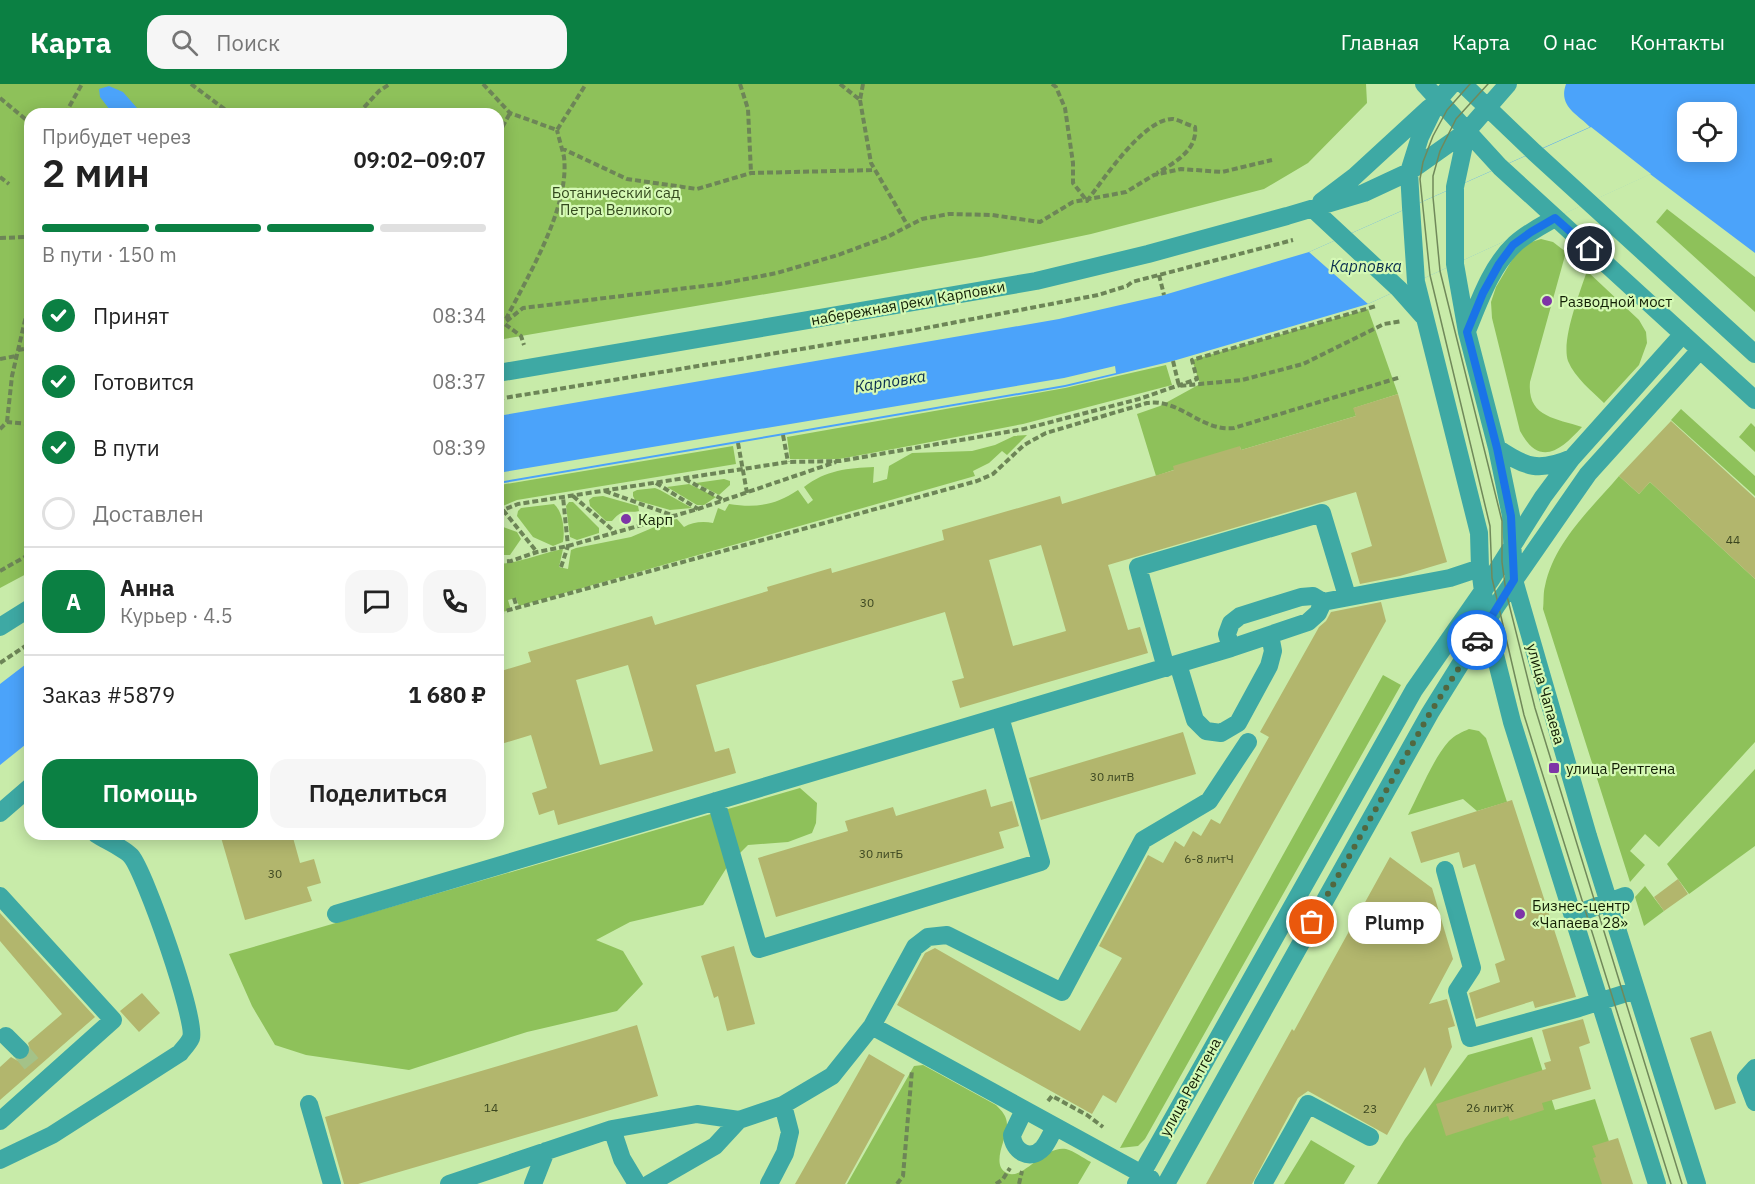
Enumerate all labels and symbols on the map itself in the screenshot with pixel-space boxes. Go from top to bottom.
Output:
park label: Ботанический сад Петра Великого [552,183,680,219]
pin [1564,223,1615,274]
water label: Карповка [1330,256,1402,276]
street label: набережная реки Карповки [809,277,1007,329]
place label: Разводной мост [1559,292,1672,311]
marker: Разводной мост [1540,294,1554,308]
water label: Карповка [853,365,927,397]
place label: Карп [638,510,673,529]
marker: Карп [619,512,633,526]
house number: 44 [1726,532,1740,547]
house number: 30 [860,595,874,610]
courier [1447,610,1507,670]
street label: улица Чапаева [1523,641,1569,747]
place label: улица Рентгена [1566,759,1675,778]
marker: улица Рентгена [1547,761,1561,775]
house number: 30 литВ [1090,769,1134,784]
house number: 30 литБ [859,846,903,861]
house number: 6-8 литЧ [1184,851,1234,866]
house number: 30 [268,866,282,881]
pin [1286,896,1337,947]
place label: Бизнес-центр «Чапаева 28» [1532,896,1630,932]
callout: Plump [1348,901,1441,943]
marker: Бизнес-центр «Чапаева 28» [1513,907,1527,921]
street label: улица Рентгена [1155,1035,1225,1139]
house number: 14 [484,1100,498,1115]
house number: 26 литЖ [1466,1100,1514,1115]
house number: 23 [1363,1101,1377,1116]

